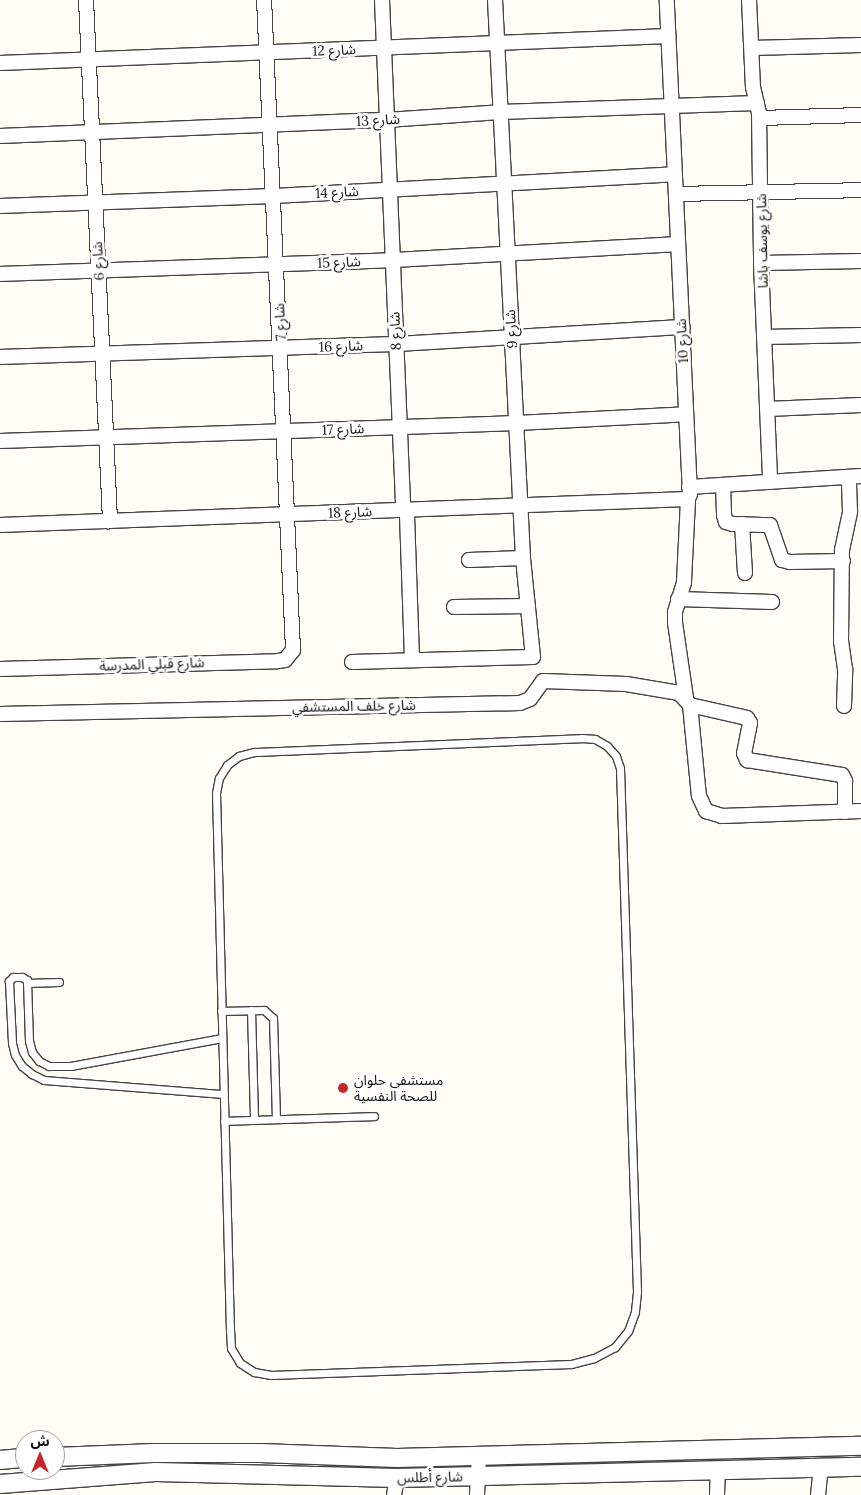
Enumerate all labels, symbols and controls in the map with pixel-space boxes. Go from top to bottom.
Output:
street label: شارع 12 [312,41,356,59]
street label: شارع 13 [356,110,400,130]
street label: شارع 14 [315,182,359,202]
street label: شارع يوسف باشا [753,194,771,288]
street label: شارع 6 [89,241,107,281]
street label: شارع 15 [317,253,361,271]
street label: شارع 7 [271,303,289,341]
street label: شارع 9 [502,309,520,349]
street label: شارع 8 [386,311,404,351]
street label: شارع 10 [672,318,692,364]
street label: شارع 16 [319,337,363,355]
street label: شارع 17 [321,420,365,438]
street label: شارع 18 [328,503,372,521]
street label: شارع قبلي المدرسة [99,654,205,674]
street label: شارع خلف المستشفي [292,697,416,715]
place label: مستشفي حلوان للصحة النفسية [354,1072,443,1104]
marker: مستشفي حلوان للصحة النفسية [336,1081,350,1095]
north arrow [15,1430,65,1480]
text: ش [30,1432,50,1450]
street label: شارع أطلس [397,1468,463,1486]

